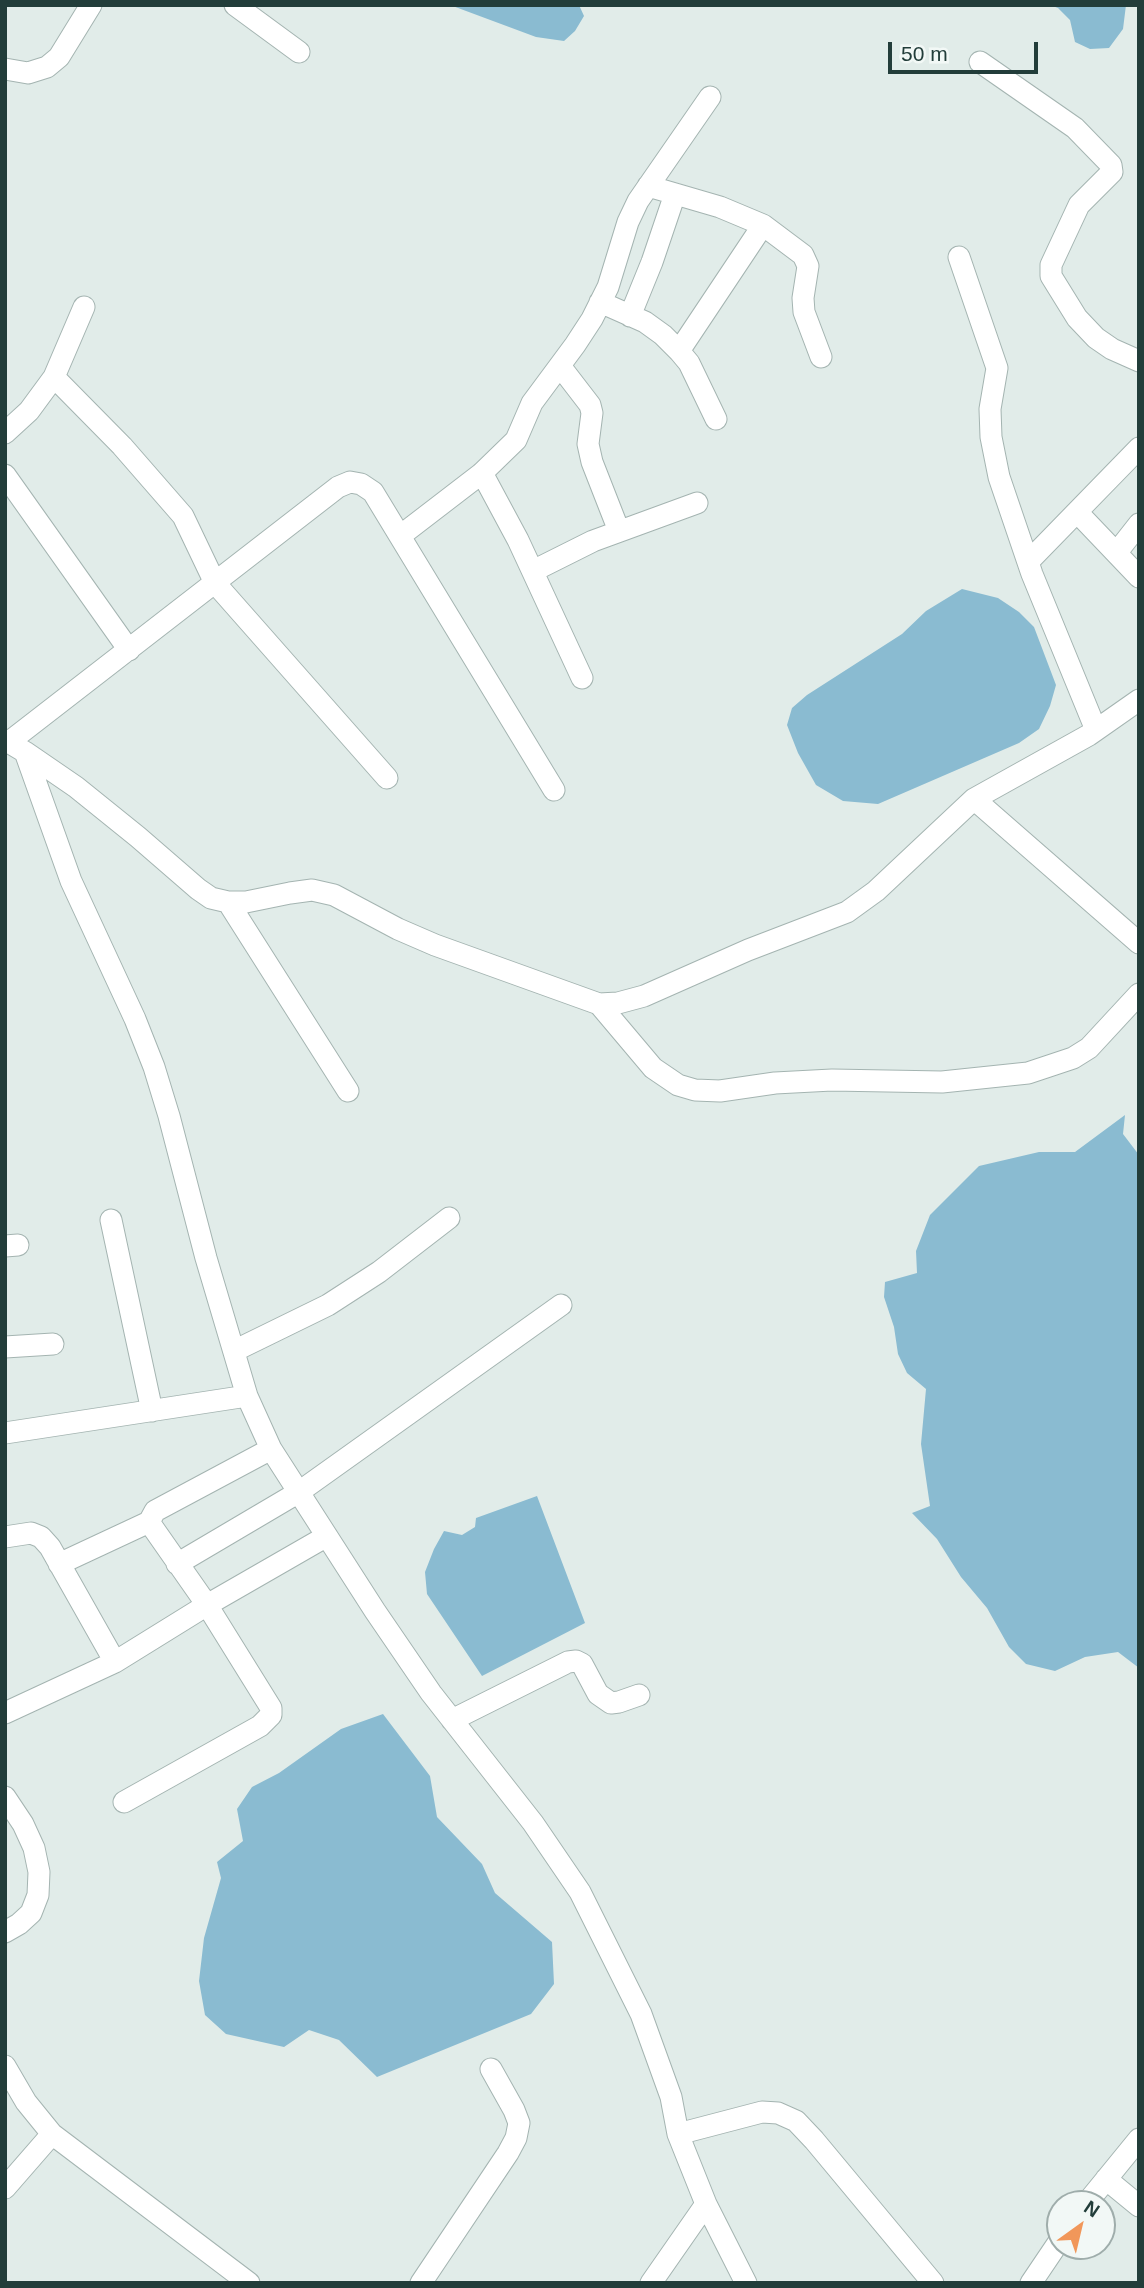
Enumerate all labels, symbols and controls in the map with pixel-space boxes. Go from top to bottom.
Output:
scale bar [892,28,1042,72]
text: 50 m [901,42,948,65]
north arrow [1046,2190,1116,2260]
text: N [1080,2196,1103,2221]

